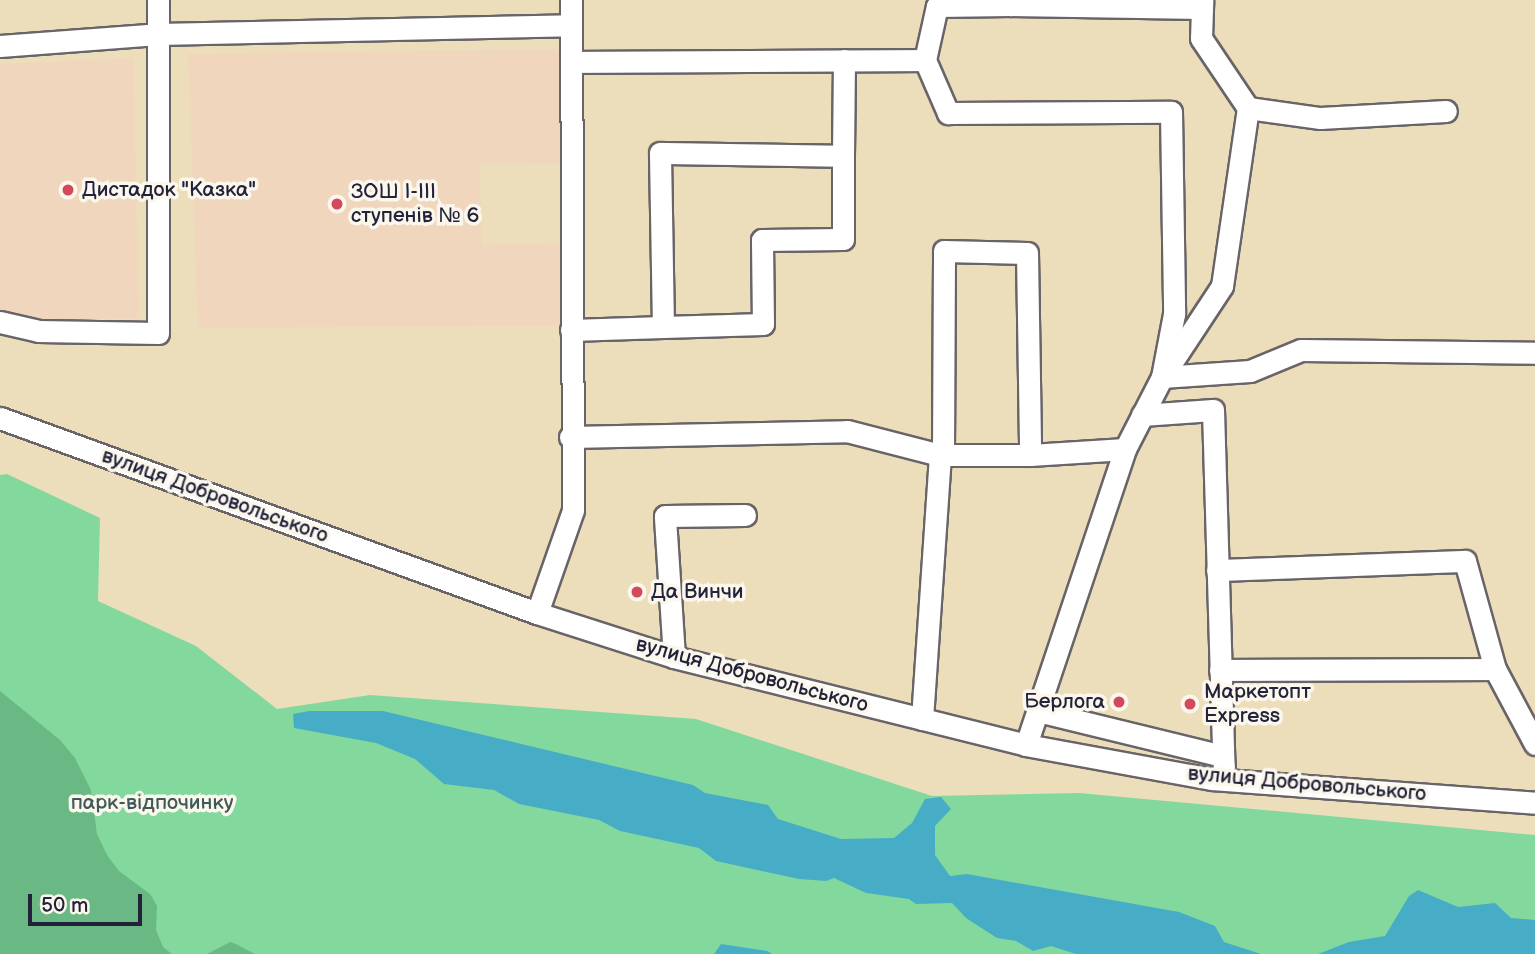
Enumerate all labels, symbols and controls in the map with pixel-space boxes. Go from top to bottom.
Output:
place label: Дистадок "Казка" [82,177,256,203]
place label: ЗОШ І-ІІІ ступенів № 6 [351,179,479,229]
marker: Дистадок "Казка" [60,182,76,198]
marker: ЗОШ І-ІІІ ступенів № 6 [329,196,345,212]
street label: вулиця Добровольського [98,443,332,549]
place label: Да Винчи [651,579,743,605]
marker: Да Винчи [629,584,645,600]
street label: вулиця Добровольського [633,632,871,718]
place label: Маркетопт Express [1204,679,1311,729]
place label: Берлога [1024,689,1105,715]
marker: Берлога [1111,694,1127,710]
marker: Маркетопт Express [1182,696,1198,712]
street label: вулиця Добровольського [1187,761,1427,807]
park label: парк-відпочинку [71,790,233,816]
scale bar [32,880,145,924]
text: 50 m [41,893,88,918]

